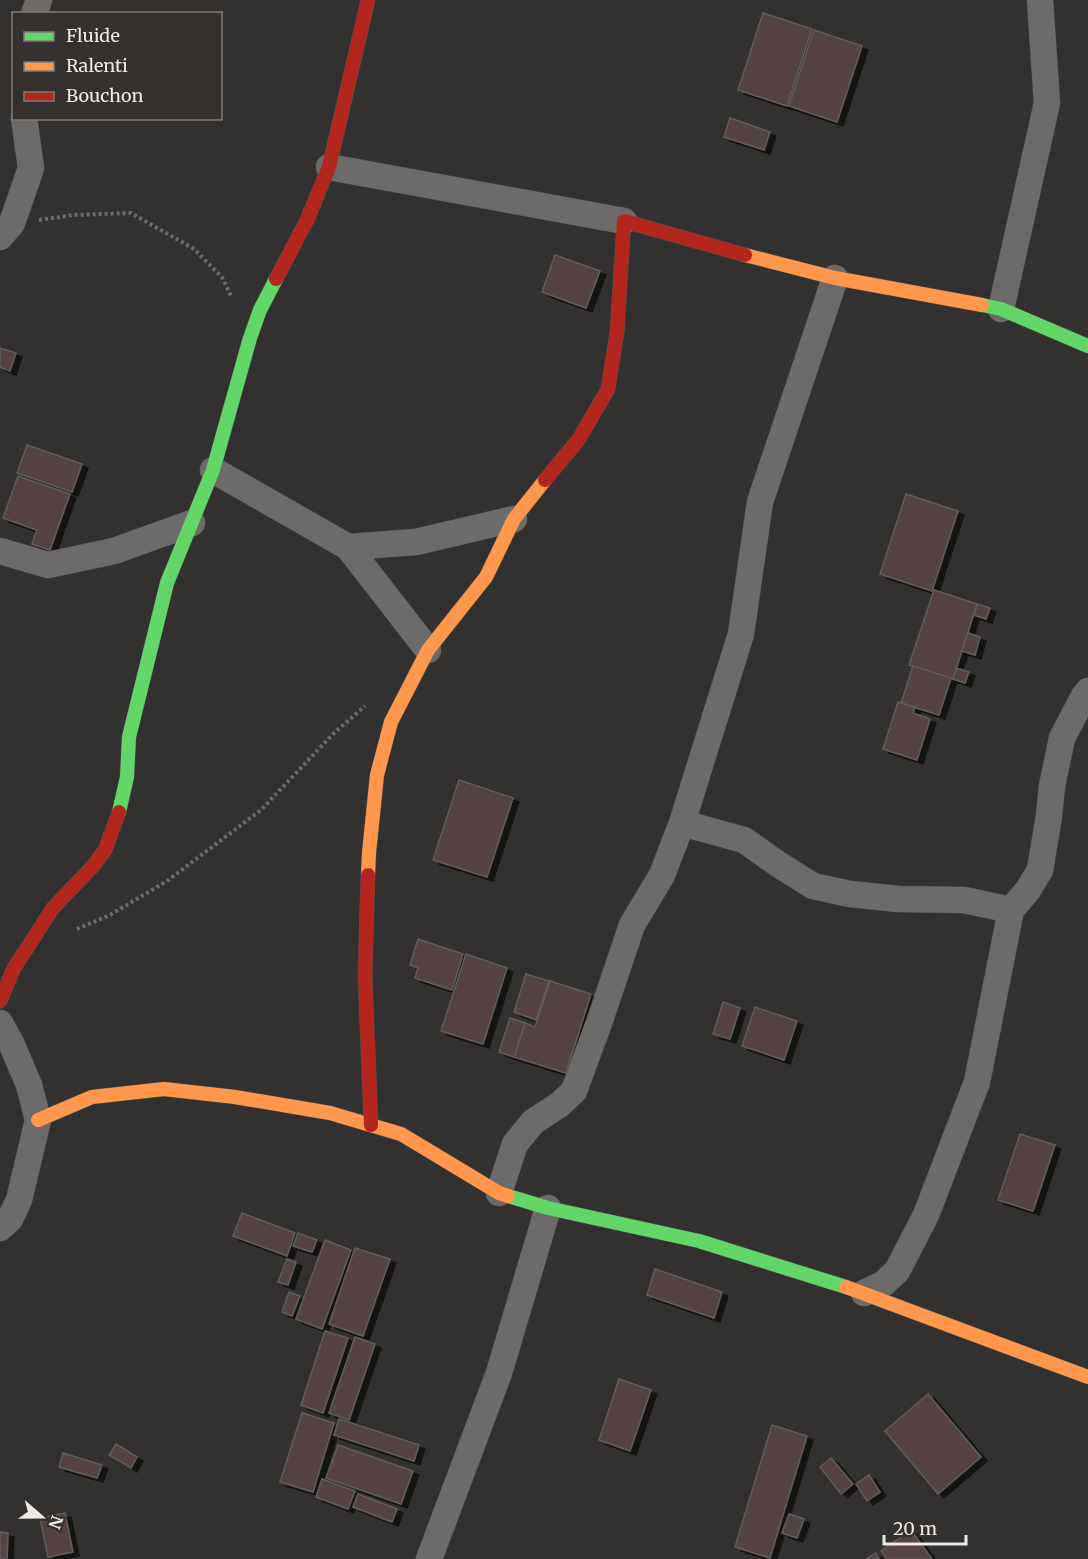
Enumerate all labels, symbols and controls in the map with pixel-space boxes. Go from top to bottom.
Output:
legend [12,12,222,120]
text: Fluide [66,24,120,47]
text: Ralenti [66,54,128,77]
text: Bouchon [66,84,143,107]
north arrow [12,1487,72,1547]
scale bar [884,1508,966,1546]
text: N [44,1513,68,1532]
text: 20 m [893,1517,937,1540]

